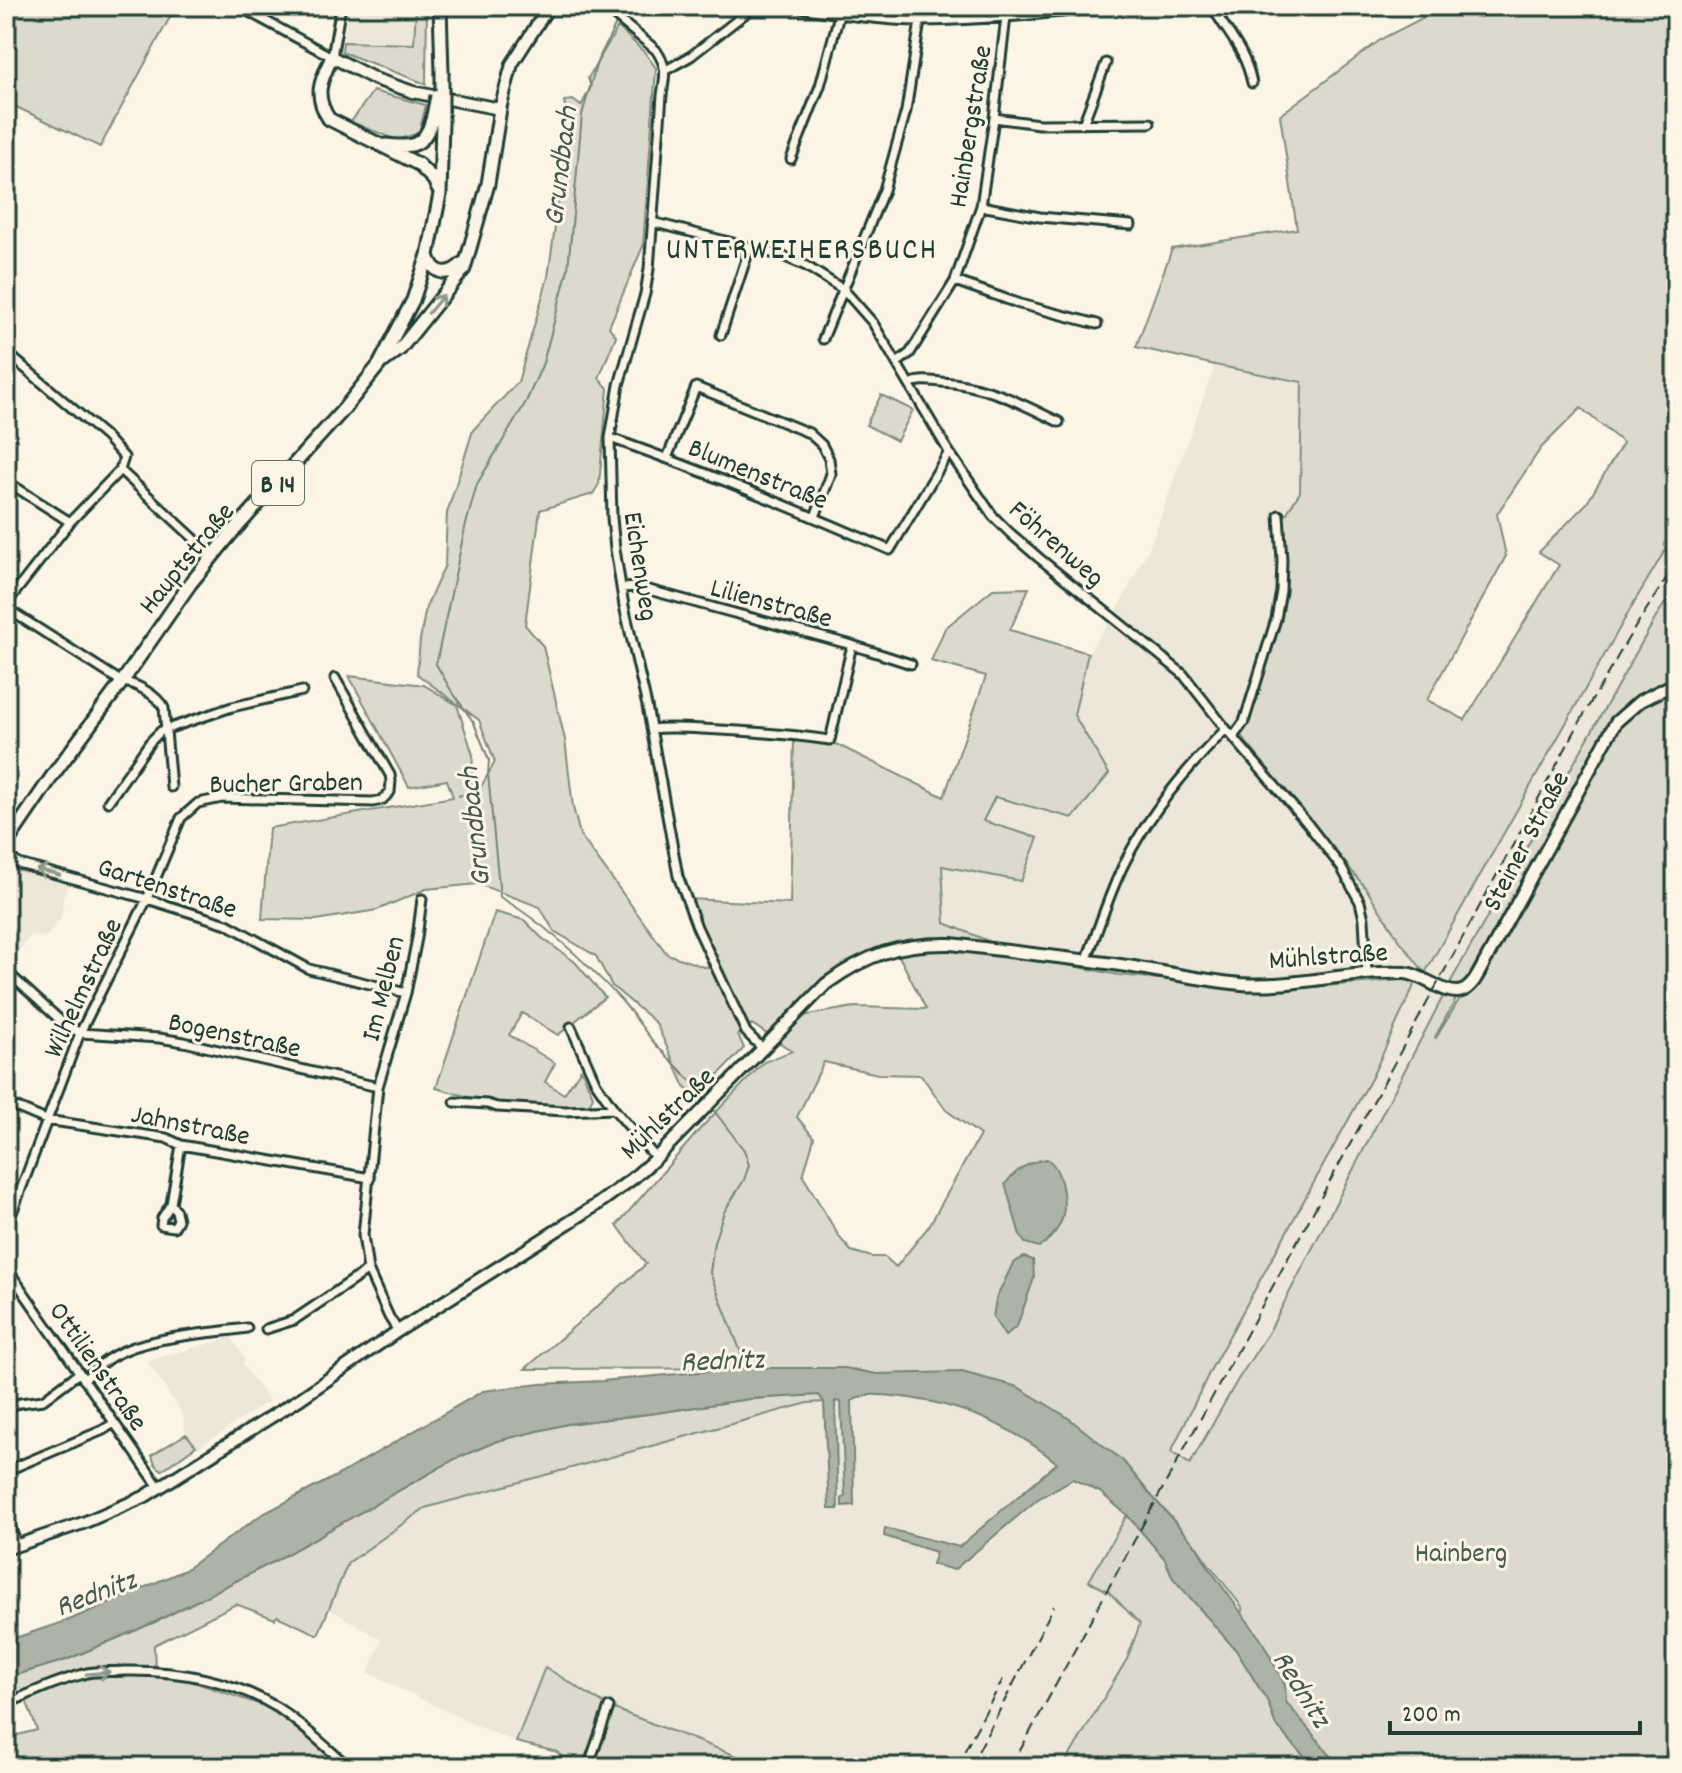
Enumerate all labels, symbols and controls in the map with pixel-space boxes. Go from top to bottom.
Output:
street label: Hainbergstraße [940,43,1006,211]
water label: Grundbach [535,103,592,229]
district label: UNTERWEIHERSBUCH [666,229,938,275]
one-way arrow [427,294,445,315]
street label: Blumenstraße [681,430,833,523]
road number: B 14 [252,461,304,505]
street label: Föhrenweg [998,493,1112,599]
street label: Hauptstraße [131,495,247,625]
street label: Eichenweg [610,509,666,624]
street label: Lilienstraße [705,570,836,641]
water label: Grundbach [450,763,505,888]
street label: Bucher Graben [209,765,363,807]
street label: Steiner Straße [1475,765,1582,920]
street label: Gartenstraße [92,849,241,932]
one-way arrow [36,863,62,878]
street label: Wilhelmstraße [36,913,135,1066]
street label: Im Melben [353,932,418,1046]
street label: Mühlstraße [1267,935,1389,983]
street label: Bogenstraße [164,1004,304,1071]
street label: Mühlstraße [613,1060,726,1171]
street label: Jahnstraße [127,1097,253,1159]
street label: Ottilienstraße [36,1295,155,1441]
water label: Rednitz [680,1340,766,1386]
park label: Hainberg [1415,1536,1507,1576]
water label: Rednitz [50,1561,145,1631]
water label: Rednitz [1259,1643,1340,1739]
one-way arrow [84,1665,110,1680]
scale bar [1390,1685,1640,1735]
text: 200 m [1402,1699,1461,1733]

